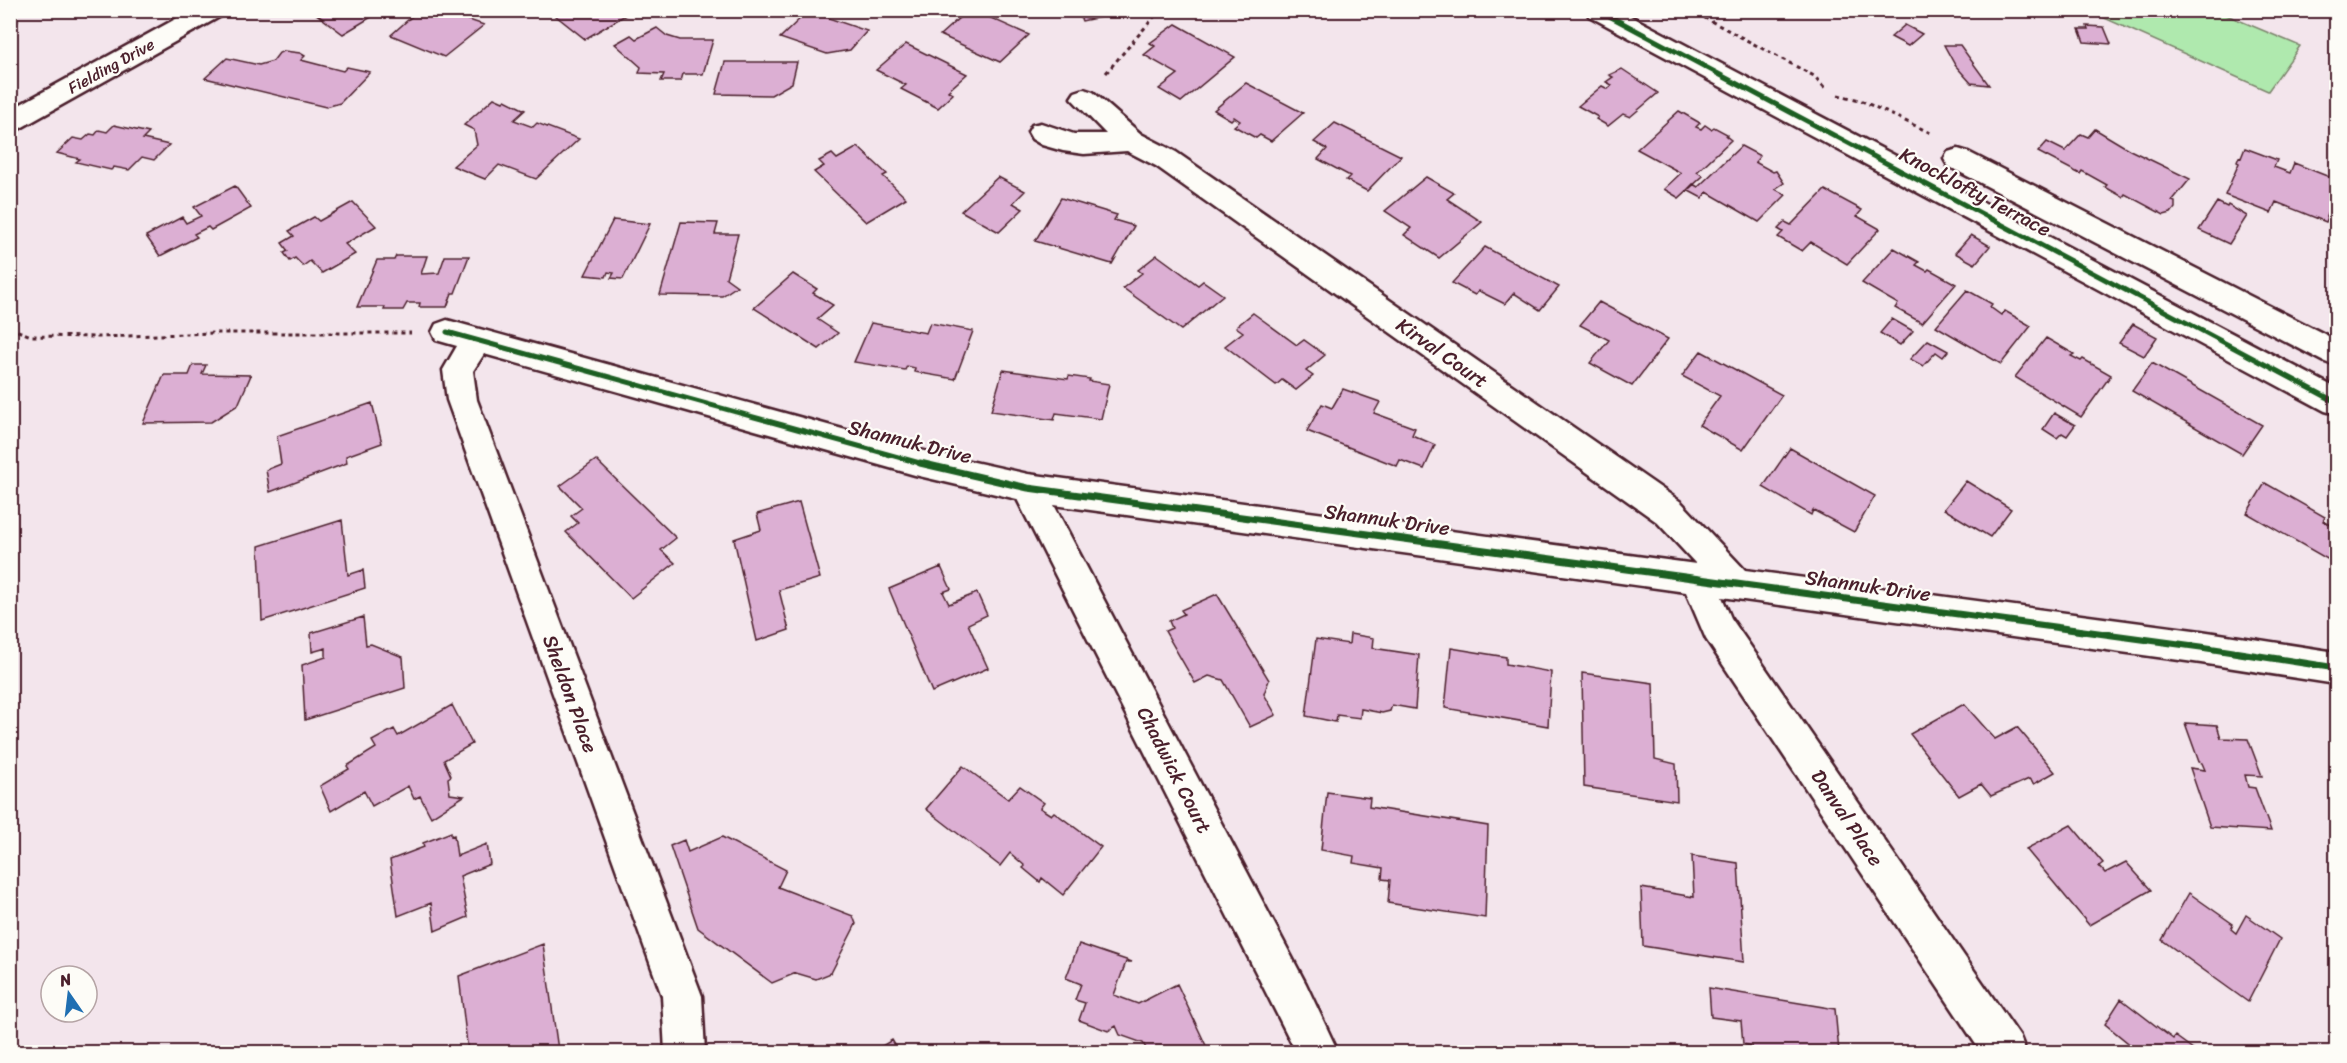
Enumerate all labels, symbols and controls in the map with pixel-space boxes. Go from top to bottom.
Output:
street label: Fielding Drive [62,30,160,102]
street label: Knocklofty Terrace [1893,137,2057,247]
street label: Kirval Court [1388,308,1496,398]
street label: Shannuk Drive [844,410,976,474]
street label: Shannuk Drive [1322,494,1452,546]
street label: Shannuk Drive [1803,560,1933,612]
street label: Sheldon Place [532,630,608,758]
street label: Chadwick Court [1127,700,1221,840]
street label: Danval Place [1801,762,1893,874]
north arrow [39,964,99,1024]
text: N [56,964,75,996]

